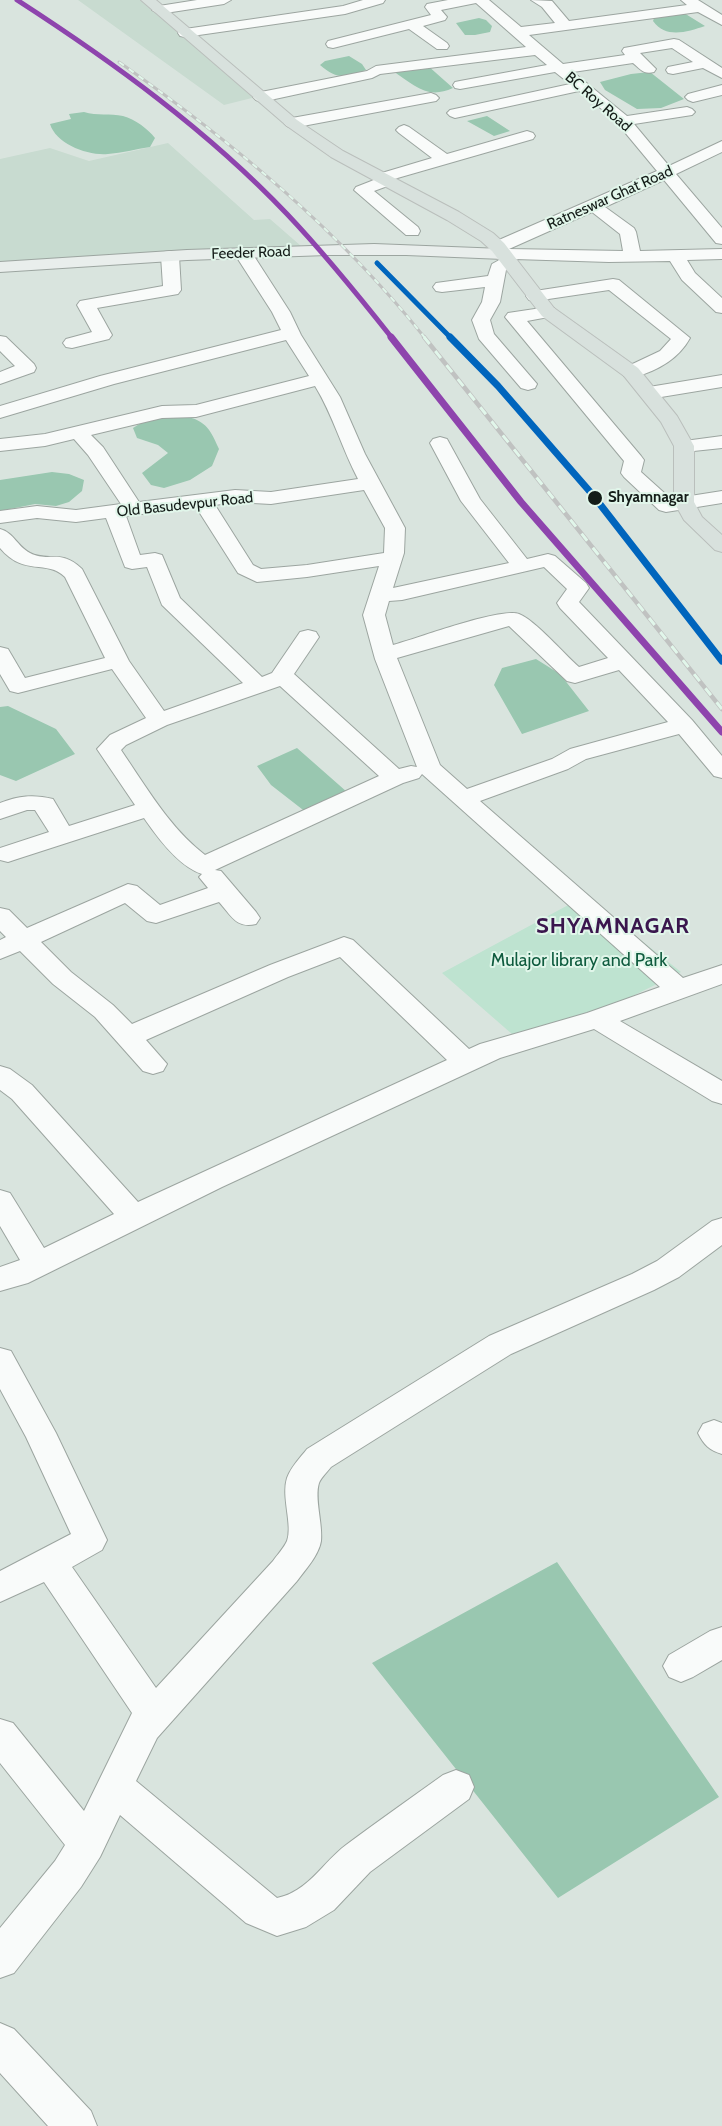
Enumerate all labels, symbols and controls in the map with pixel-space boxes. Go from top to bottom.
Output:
street label: BC Roy Road [561,68,635,136]
street label: Ratneswar Ghat Road [544,162,676,234]
street label: Feeder Road [211,243,291,263]
street label: Old Basudevpur Road [116,489,254,521]
marker: Shyamnagar [586,489,604,507]
place label: Shyamnagar [608,489,689,507]
district label: SHYAMNAGAR [535,914,691,940]
park label: Mulajor library and Park [491,950,667,972]

